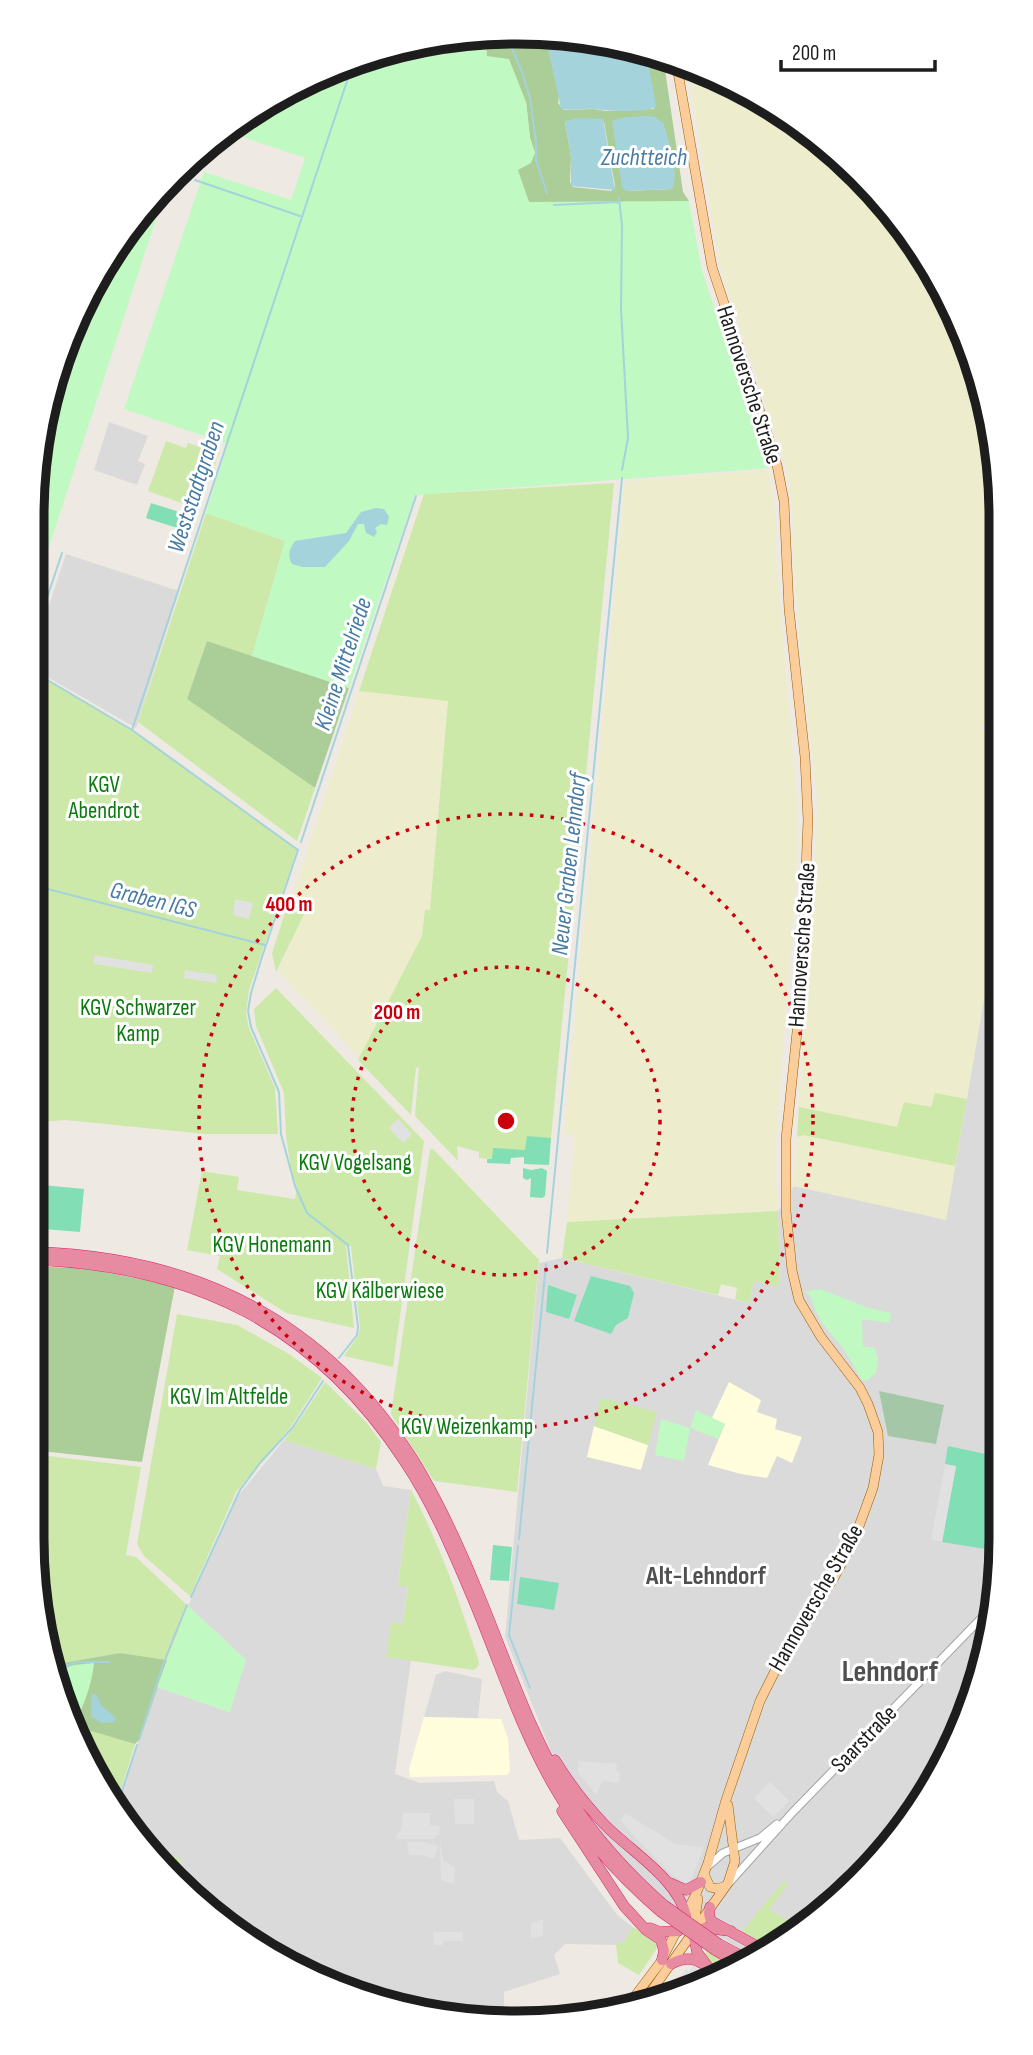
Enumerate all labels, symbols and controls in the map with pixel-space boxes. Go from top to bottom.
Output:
scale bar [781,28,935,72]
text: 200 m [792,41,836,66]
water label: Zuchtteich [600,143,687,172]
street label: Hannoversche Straße [710,302,788,468]
water label: Weststadtgraben [161,418,231,556]
water label: Kleine Mittelriede [308,594,378,734]
water label: Neuer Graben Lehndorf [545,769,593,957]
park label: KGV Abendrot [67,771,140,825]
street label: Hannoversche Straße [782,862,822,1028]
water label: Graben IGS [107,875,200,925]
text: 400 m [266,892,312,917]
park label: KGV Schwarzer Kamp [80,994,197,1048]
text: 200 m [374,1000,420,1025]
centre of rings [494,1109,518,1133]
park label: KGV Vogelsang [298,1149,412,1177]
park label: KGV Honemann [212,1231,332,1259]
park label: KGV Kälberwiese [316,1277,444,1305]
park label: KGV Im Altfelde [170,1383,288,1411]
park label: KGV Weizenkamp [401,1413,533,1441]
street label: Hannoversche Straße [763,1520,869,1676]
district label: Alt-Lehndorf [645,1561,767,1592]
district label: Lehndorf [842,1654,939,1690]
street label: Saarstraße [825,1699,903,1779]

